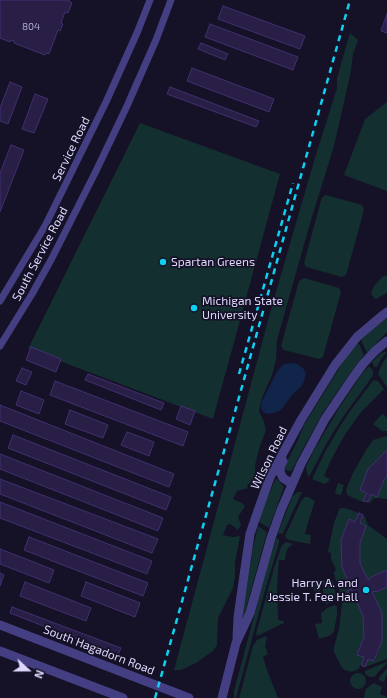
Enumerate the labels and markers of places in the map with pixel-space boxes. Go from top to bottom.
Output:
place label: Spartan Greens [171,255,255,269]
marker: Spartan Greens [158,257,168,267]
place label: Michigan State University [202,294,283,322]
marker: Michigan State University [189,303,199,313]
place label: Harry A. and Jessie T. Fee Hall [268,576,358,604]
marker: Harry A. and Jessie T. Fee Hall [361,585,371,595]

